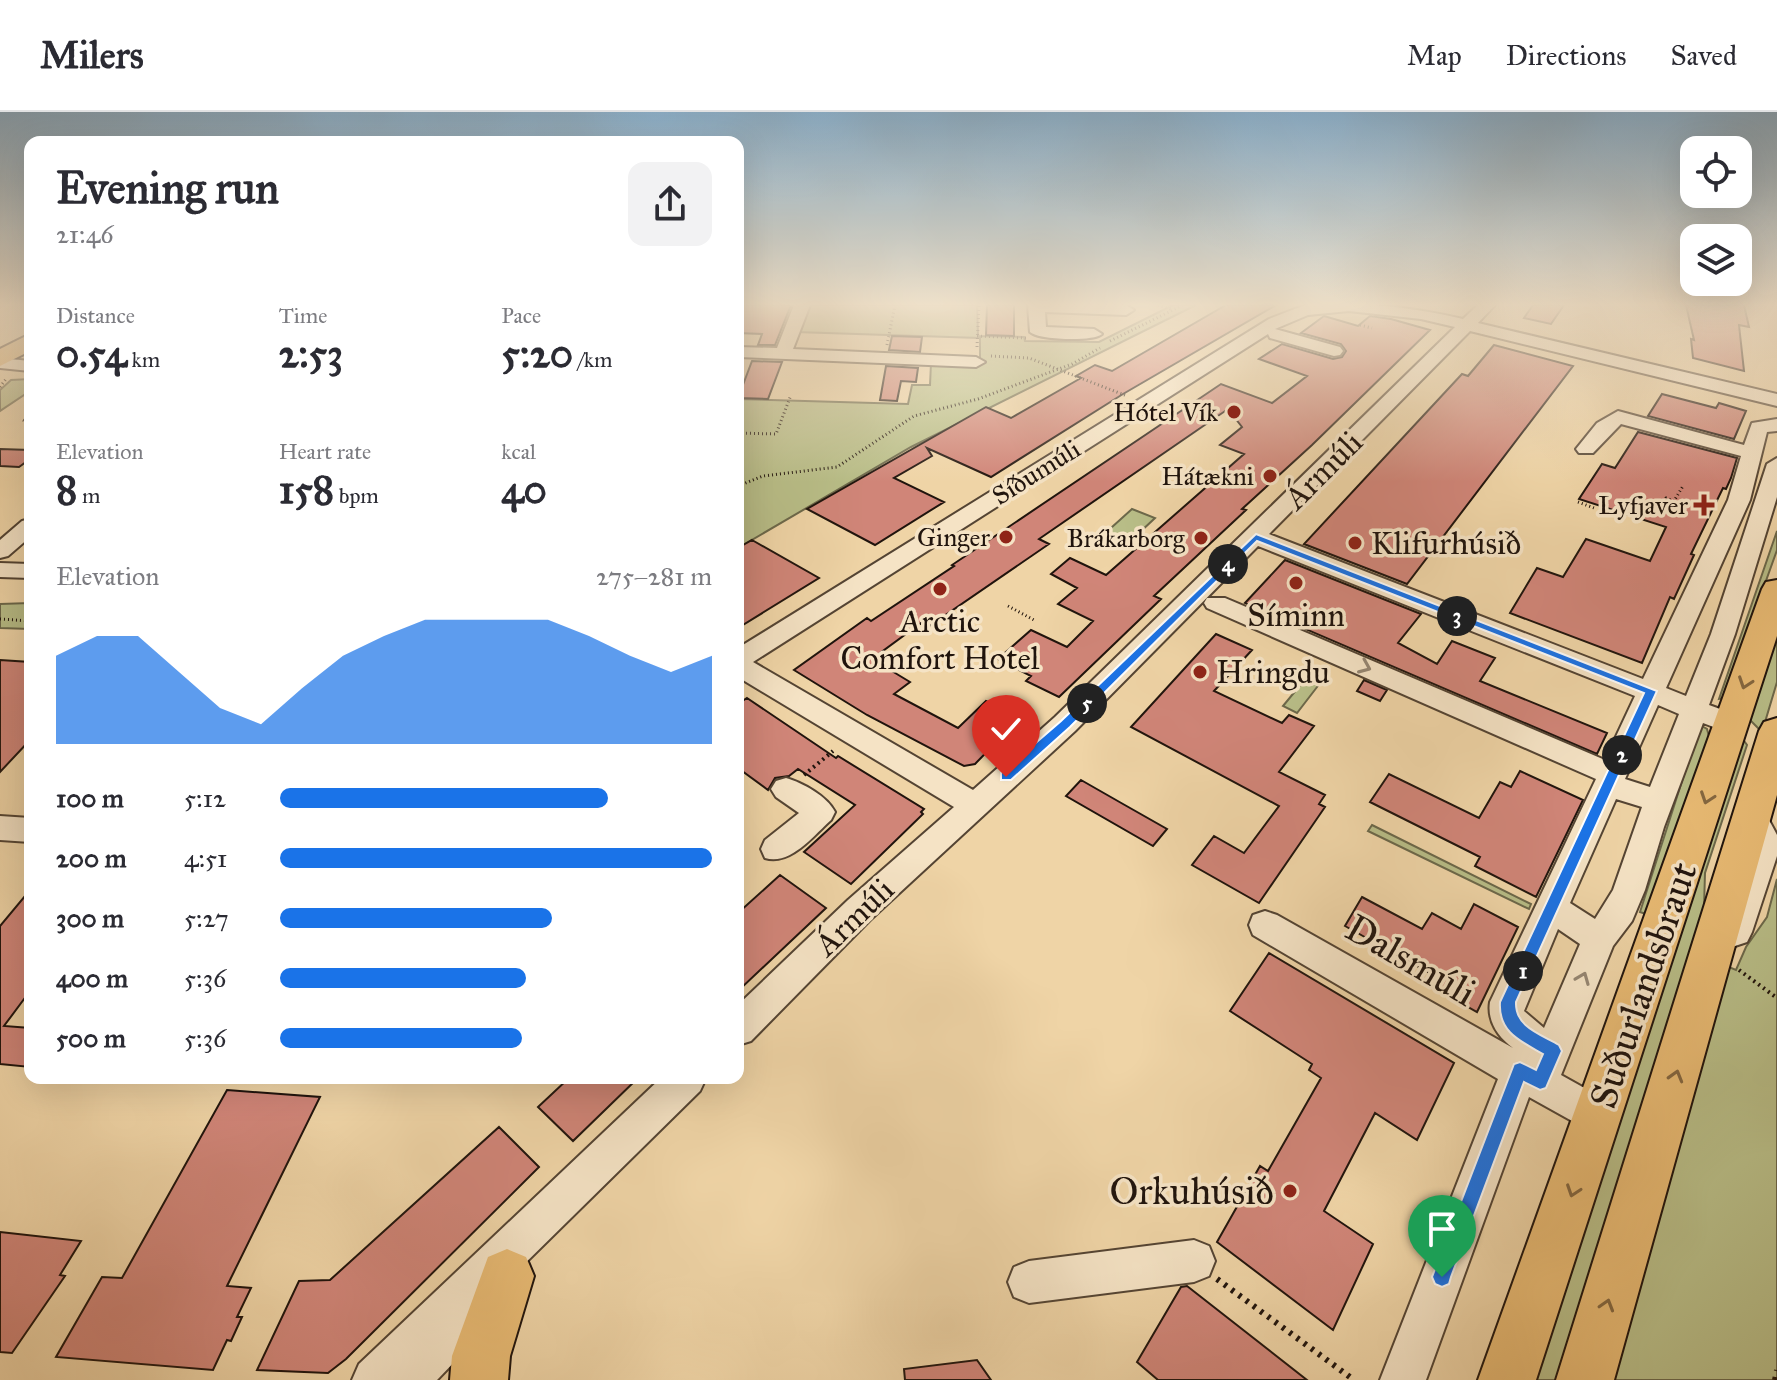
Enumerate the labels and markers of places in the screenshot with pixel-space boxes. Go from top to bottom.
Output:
place label: Hótel Vík [1113,396,1219,428]
marker: Hótel Vík [1225,403,1243,421]
place label: Hátækni [1161,460,1254,492]
marker: Hátækni [1261,467,1279,485]
place label: Lyfjaver [1598,489,1688,521]
marker: Lyfjaver [1695,496,1713,514]
place label: Ginger [917,521,990,553]
place label: Brákarborg [1067,522,1186,554]
place label: Klifurhúsið [1371,524,1521,563]
marker: Ginger [997,528,1015,546]
marker: Brákarborg [1192,529,1210,547]
marker: Klifurhúsið [1346,534,1364,552]
pin: 4 [1208,544,1248,584]
marker: Síminn [1287,574,1305,592]
marker: Arctic Comfort Hotel [931,580,949,598]
place label: Síminn [1247,596,1345,635]
pin: 3 [1437,596,1477,636]
place label: Arctic Comfort Hotel [841,602,1040,678]
place label: Hringdu [1216,653,1330,692]
marker: Hringdu [1191,663,1209,681]
pin: 5 [1067,683,1107,723]
pin [972,695,1040,777]
pin: 2 [1602,735,1642,775]
pin: 1 [1503,951,1543,991]
place label: Orkuhúsið [1109,1168,1274,1214]
marker: Orkuhúsið [1281,1182,1299,1200]
pin [1408,1195,1476,1277]

